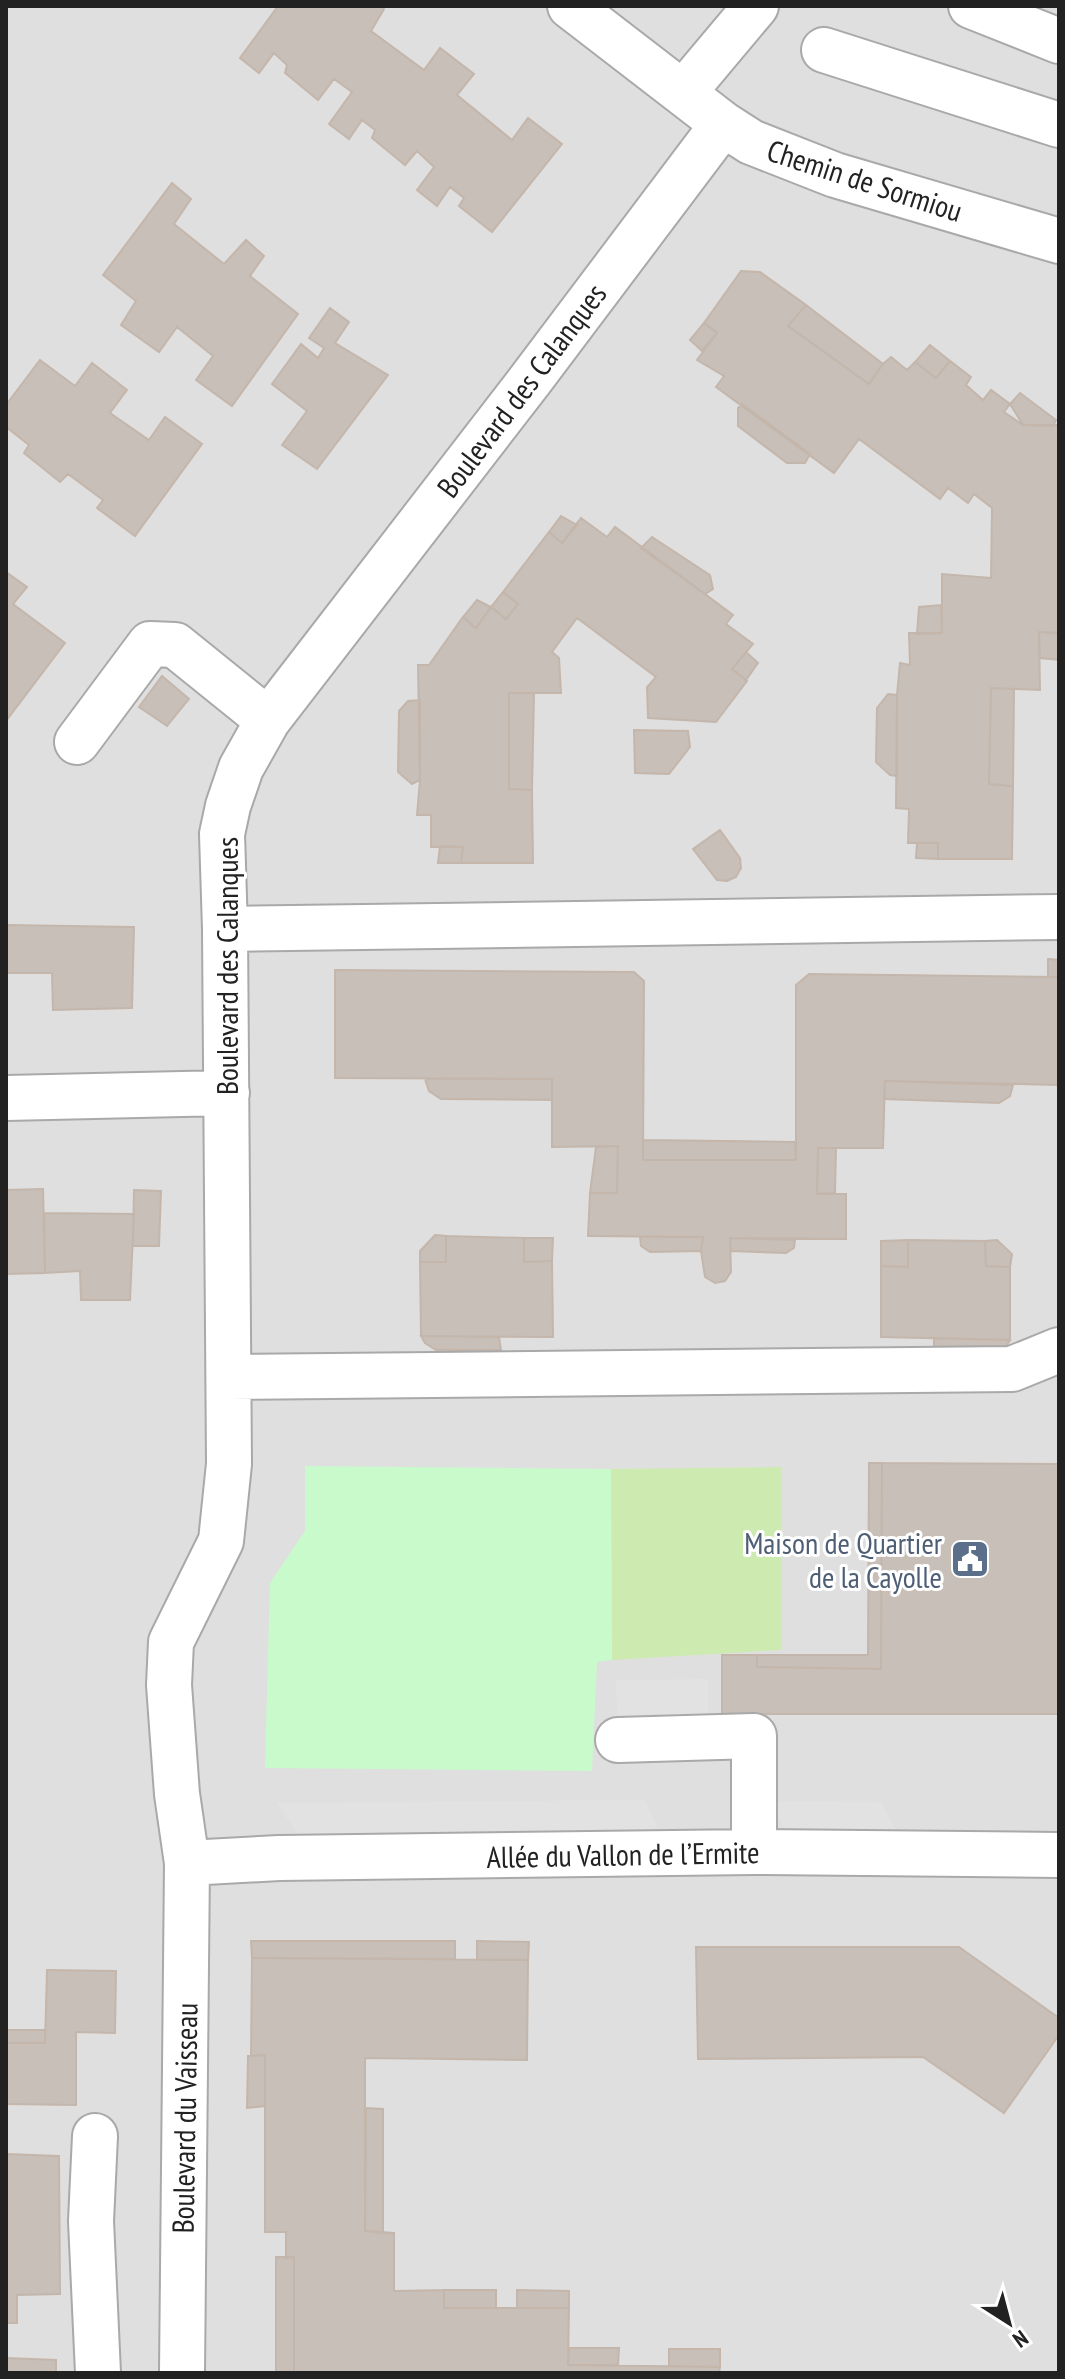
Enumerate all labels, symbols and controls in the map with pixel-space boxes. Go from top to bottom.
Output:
street label: Chemin de Sormiou [763,130,967,230]
street label: Boulevard des Calanques [428,275,614,505]
street label: Boulevard des Calanques [207,837,246,1095]
place label: Maison de Quartier de la Cayolle [744,1523,943,1596]
public building icon: Maison de Quartier de la Cayolle [949,1538,991,1580]
street label: Allée du Vallon de l’Ermite [486,1832,760,1876]
street label: Boulevard du Vaisseau [162,2002,206,2234]
north arrow [969,2283,1049,2363]
text: N [1008,2324,1034,2354]

